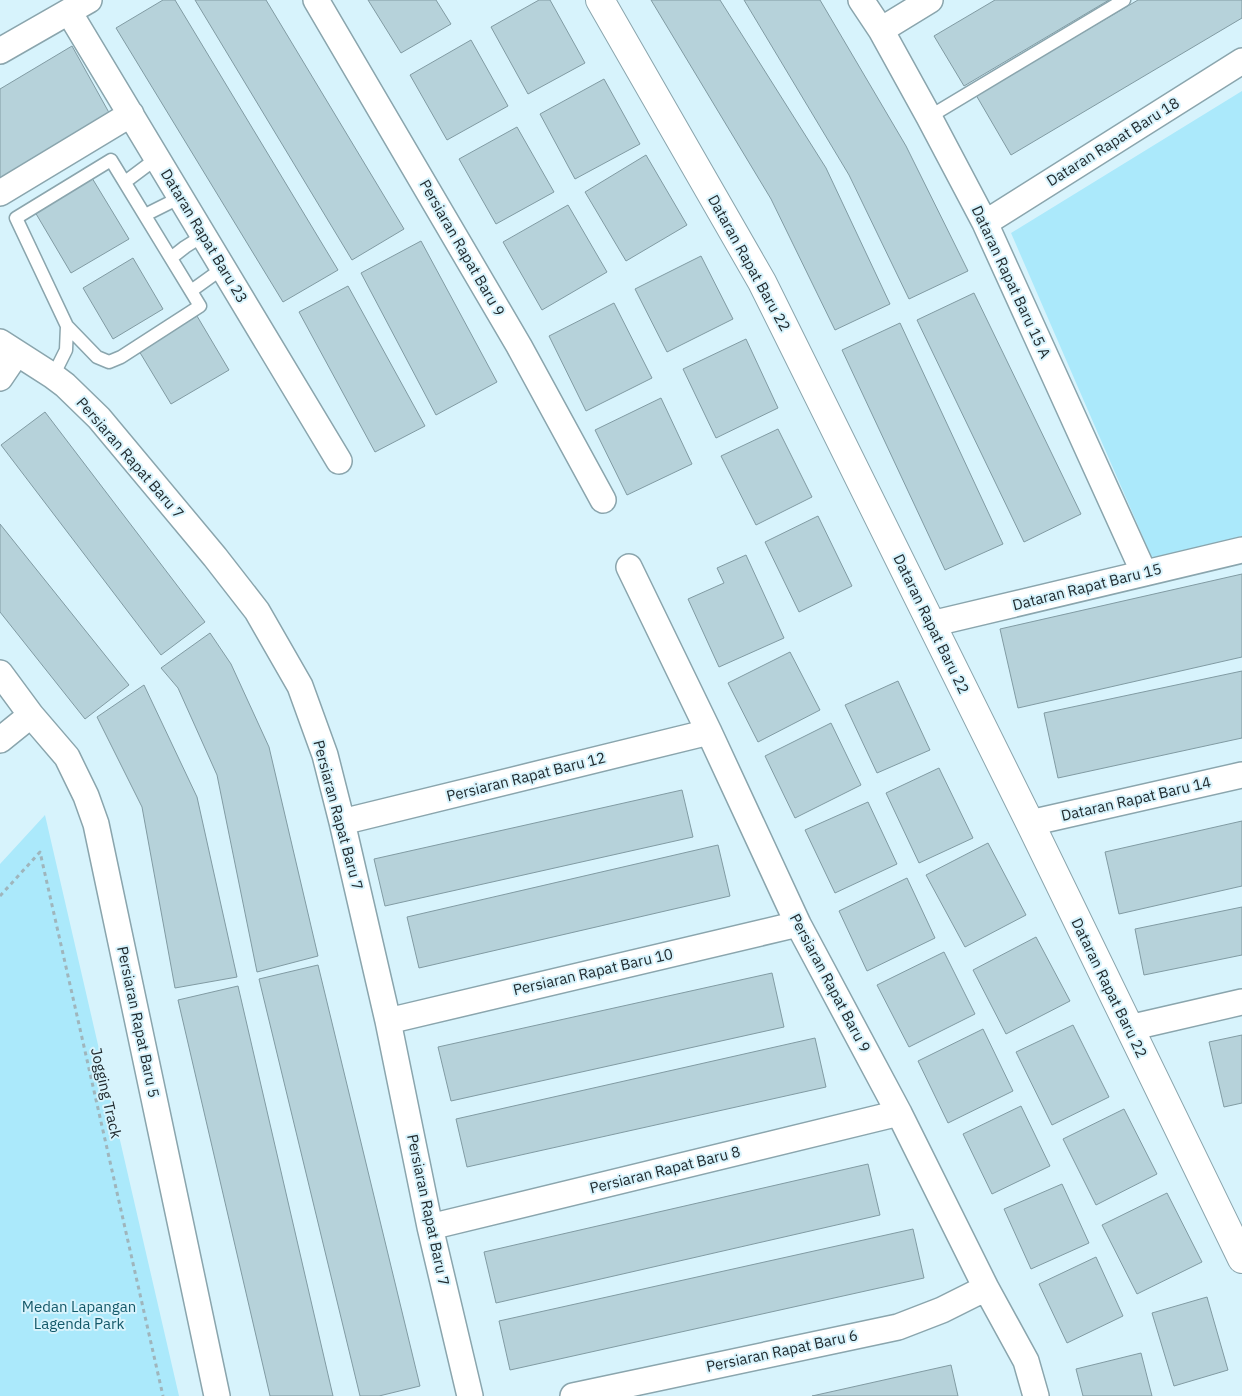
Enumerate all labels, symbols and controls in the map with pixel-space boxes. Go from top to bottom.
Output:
street label: Dataran Rapat Baru 18 [1043,93,1183,190]
street label: Dataran Rapat Baru 23 [157,165,252,306]
street label: Persiaran Rapat Baru 9 [416,176,509,319]
street label: Dataran Rapat Baru 22 [704,191,795,334]
street label: Dataran Rapat Baru 15 A [968,202,1055,362]
street label: Persiaran Rapat Baru 7 [73,393,188,522]
street label: Dataran Rapat Baru 22 [889,551,974,697]
street label: Dataran Rapat Baru 15 [1010,559,1164,614]
street label: Persiaran Rapat Baru 7 [309,738,368,892]
street label: Persiaran Rapat Baru 12 [444,748,607,806]
street label: Dataran Rapat Baru 14 [1059,772,1213,825]
street label: Persiaran Rapat Baru 9 [786,910,875,1055]
street label: Dataran Rapat Baru 22 [1067,915,1152,1061]
street label: Persiaran Rapat Baru 5 [113,944,164,1099]
street label: Persiaran Rapat Baru 10 [511,944,675,999]
street label: Jogging Track [87,1046,126,1140]
street label: Persiaran Rapat Baru 7 [403,1132,454,1287]
street label: Persiaran Rapat Baru 8 [588,1142,742,1197]
park label: Medan Lapangan Lagenda Park [22,1297,136,1333]
street label: Persiaran Rapat Baru 6 [704,1325,859,1376]

